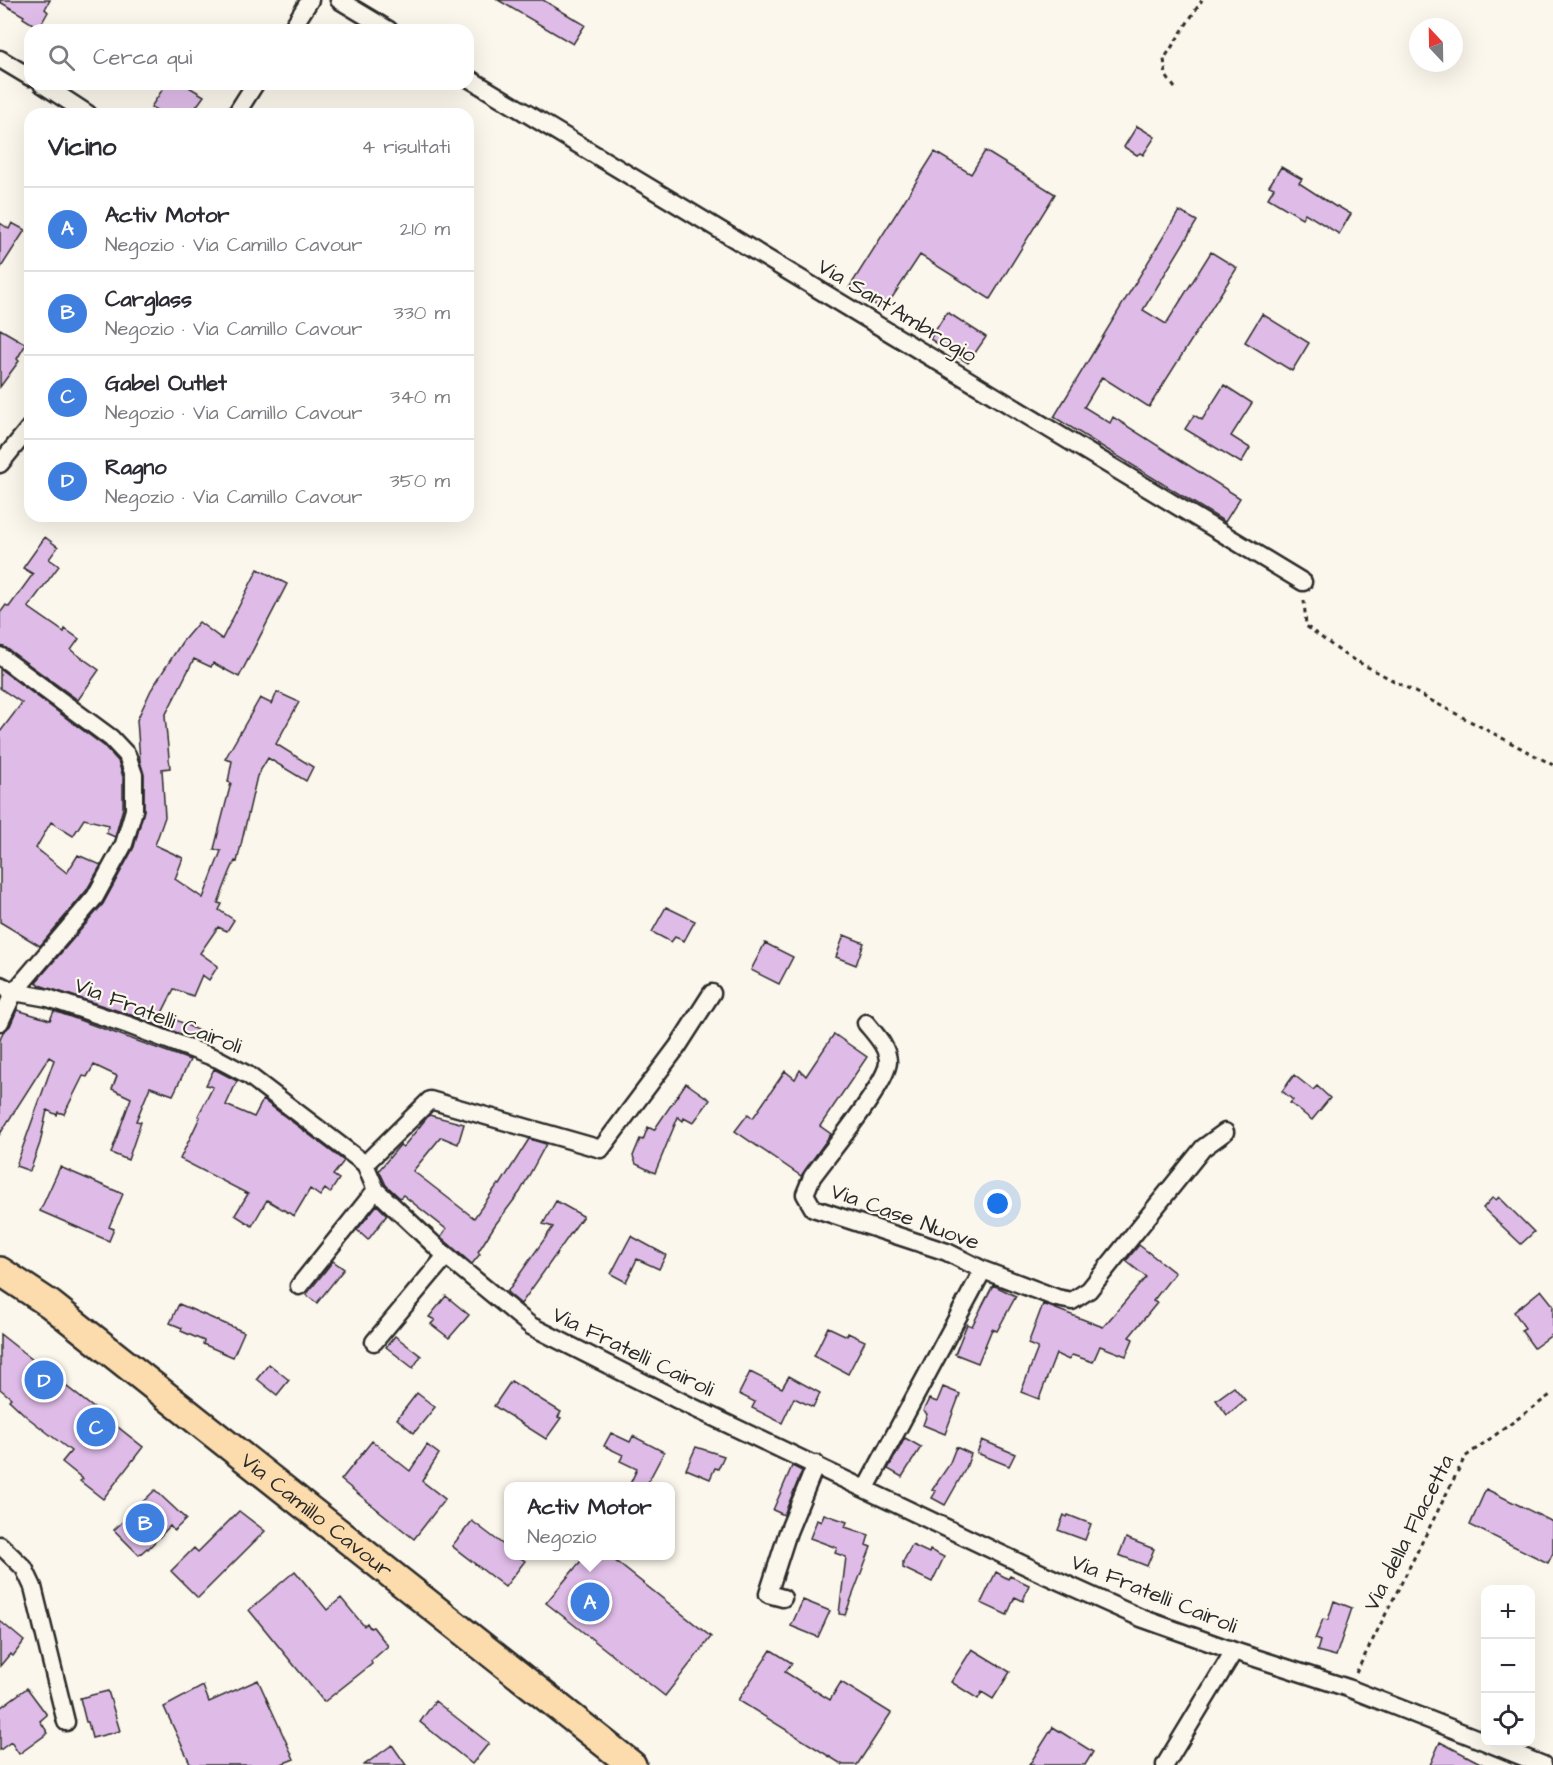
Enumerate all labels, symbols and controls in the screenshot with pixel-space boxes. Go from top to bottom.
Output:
north arrow [1409,18,1463,72]
search box [24,24,474,90]
icon: search [45,41,78,74]
text: Cerca qui [93,42,192,73]
text: Vicino [48,129,116,165]
text: 4 risultati [362,133,450,161]
text: Activ Motor [105,200,229,231]
text: A [61,215,74,243]
text: 210 m [400,215,450,243]
text: Negozio · Via Camillo Cavour [105,231,362,259]
street label: Via Sant'Ambrogio [811,251,983,372]
text: Carglass [105,284,192,315]
text: B [60,299,75,327]
text: 330 m [393,299,450,327]
text: Negozio · Via Camillo Cavour [105,315,362,343]
text: Gabel Outlet [105,368,227,399]
text: C [60,383,75,411]
text: 340 m [390,383,450,411]
text: Negozio · Via Camillo Cavour [105,399,362,427]
text: Ragno [105,452,167,483]
text: D [61,467,74,495]
text: 350 m [389,467,450,495]
text: Negozio · Via Camillo Cavour [105,483,362,511]
street label: Via Fratelli Cairoli [70,970,246,1062]
street label: Via Case Nuove [826,1176,984,1258]
your location [983,1189,1012,1218]
street label: Via Fratelli Cairoli [547,1299,719,1405]
pin: D [24,1358,63,1402]
pin: C [76,1404,116,1450]
street label: Via Camillo Cavour [234,1445,399,1585]
street label: Via della Flacetta [1356,1449,1462,1617]
popup [504,1482,675,1560]
text: Activ Motor [527,1492,652,1523]
pin: B [126,1500,164,1546]
text: Negozio [527,1523,596,1551]
street label: Via Fratelli Cairoli [1066,1546,1242,1642]
pin: A [570,1580,610,1624]
map controls [1481,1585,1535,1747]
button: + [1481,1585,1535,1639]
button: − [1481,1639,1535,1693]
button: locate [1481,1693,1535,1747]

